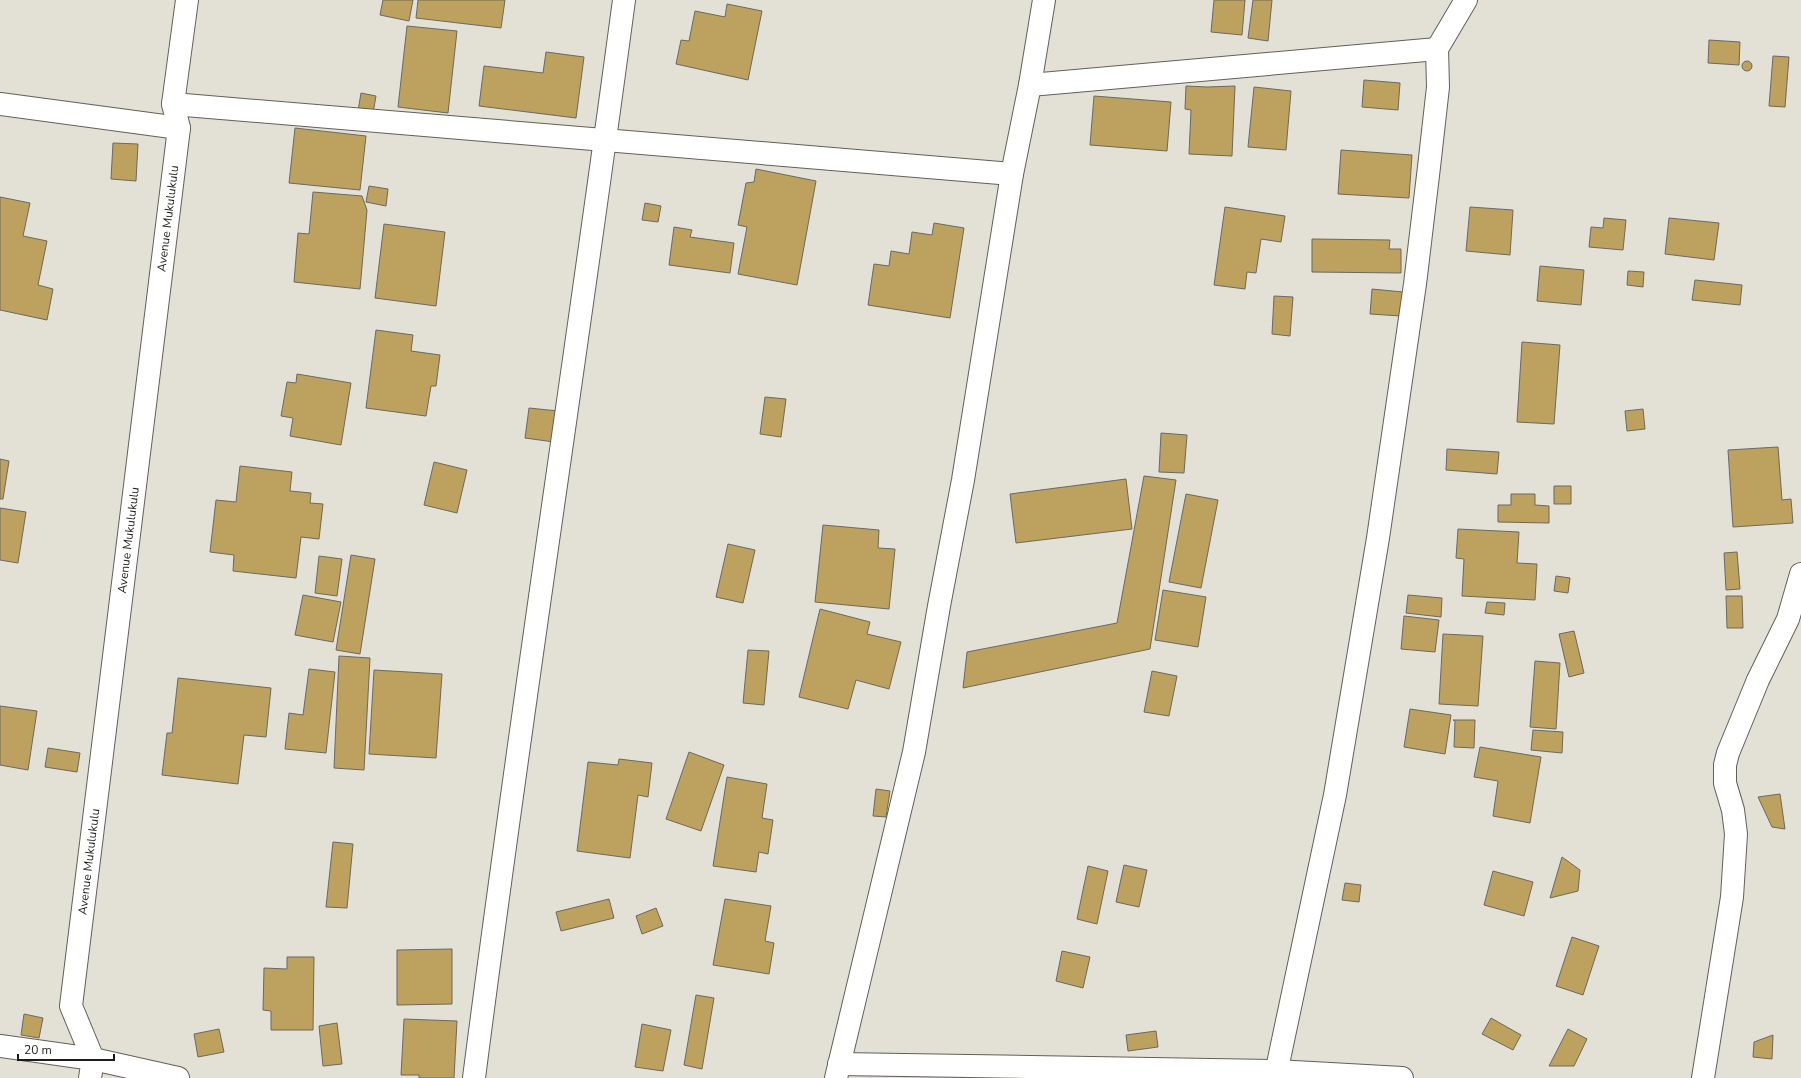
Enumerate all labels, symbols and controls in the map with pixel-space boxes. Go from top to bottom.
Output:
street label: Avenue Mukulukulu [153,164,182,273]
street label: Avenue Mukulukulu [114,486,143,594]
street label: Avenue Mukulukulu [74,808,103,916]
scale bar [18,1036,114,1062]
text: 20 m [24,1042,52,1058]

